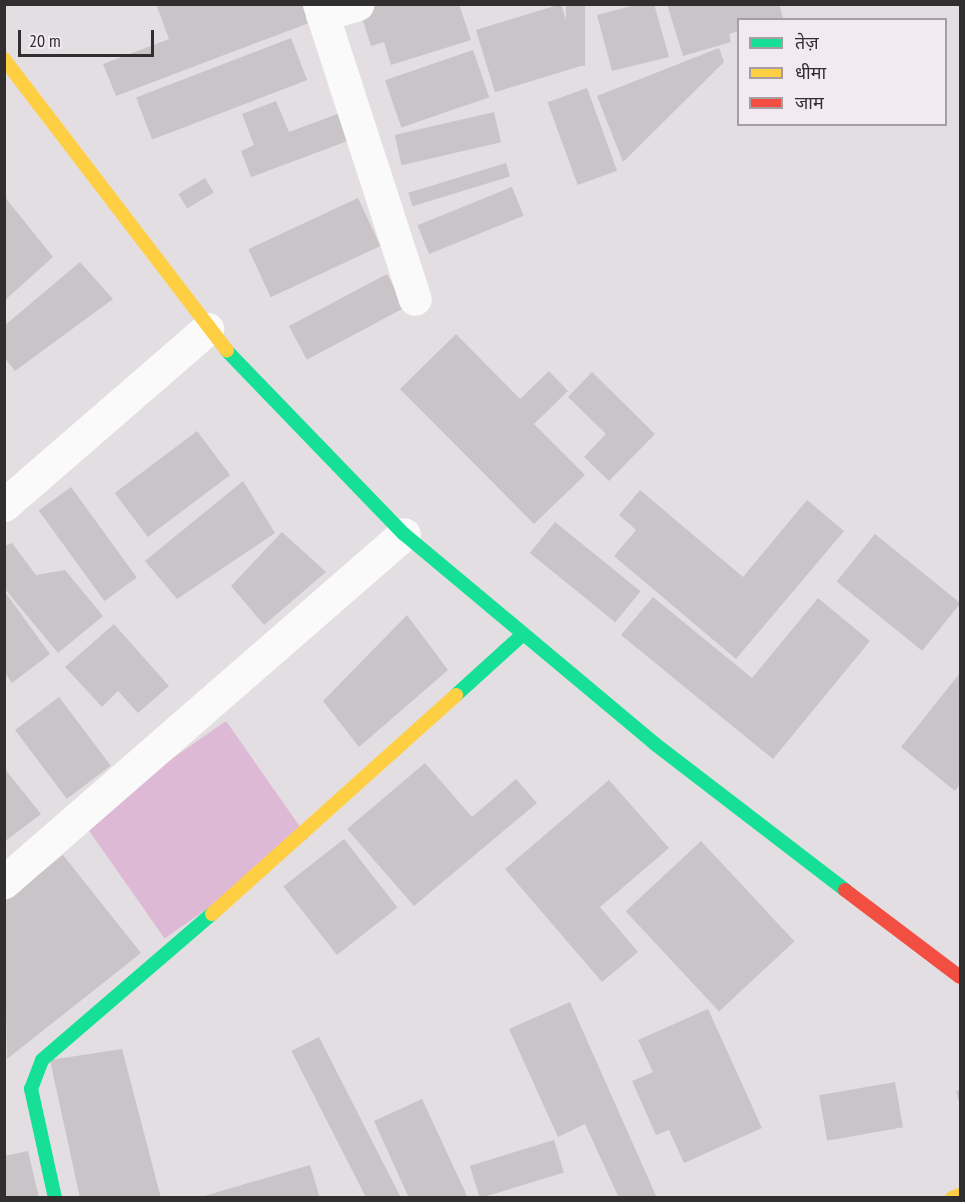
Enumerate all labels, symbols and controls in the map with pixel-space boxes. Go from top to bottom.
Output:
scale bar [21,18,158,56]
legend [737,18,947,126]
text: 20 m [29,29,61,52]
text: तेज़ [795,31,819,54]
text: धीमा [795,61,826,84]
text: जाम [795,91,824,114]

